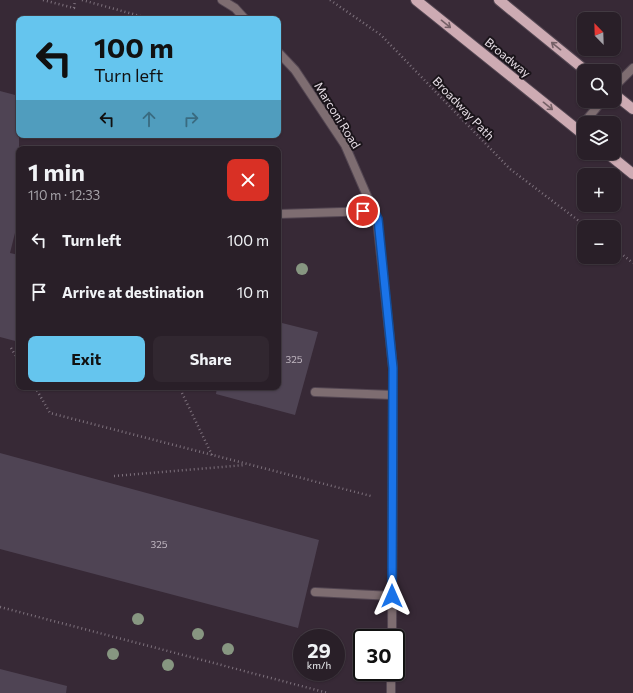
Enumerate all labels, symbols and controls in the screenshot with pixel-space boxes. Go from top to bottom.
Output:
north arrow [577,12,621,56]
map controls [577,12,621,264]
one-way arrow [441,20,452,29]
text: 100 m [94,30,174,64]
icon: left [28,32,80,84]
street label: Broadway [482,34,534,80]
one-way arrow [551,42,561,51]
text: Turn left [94,64,163,86]
button: search [577,64,621,108]
street label: Broadway Path [430,73,498,143]
street label: Marconi Road [312,79,364,151]
one-way arrow [542,101,553,110]
icon: left [96,108,118,130]
icon: ahead [138,108,160,130]
icon: right [180,108,202,130]
button: layers [577,116,621,160]
text: 1 min [28,157,85,186]
button: close [227,159,269,201]
button: + [577,168,621,212]
text: 110 m · 12:33 [28,187,100,203]
pin [346,194,380,228]
icon: arrive [352,200,374,222]
button: − [577,220,621,264]
icon: left [28,229,50,251]
text: Turn left [62,231,121,249]
text: 100 m [227,231,269,249]
icon: arrive [28,281,50,303]
text: Arrive at destination [62,283,204,301]
text: 10 m [237,283,269,301]
button: Exit [28,336,145,382]
button: Share [153,336,269,382]
house number: 325 [286,353,303,365]
house number: 325 [151,538,168,550]
position arrow [371,575,413,617]
speed limit sign: 30 [353,629,405,681]
text: 29 [307,638,331,662]
text: km/h [307,659,331,671]

